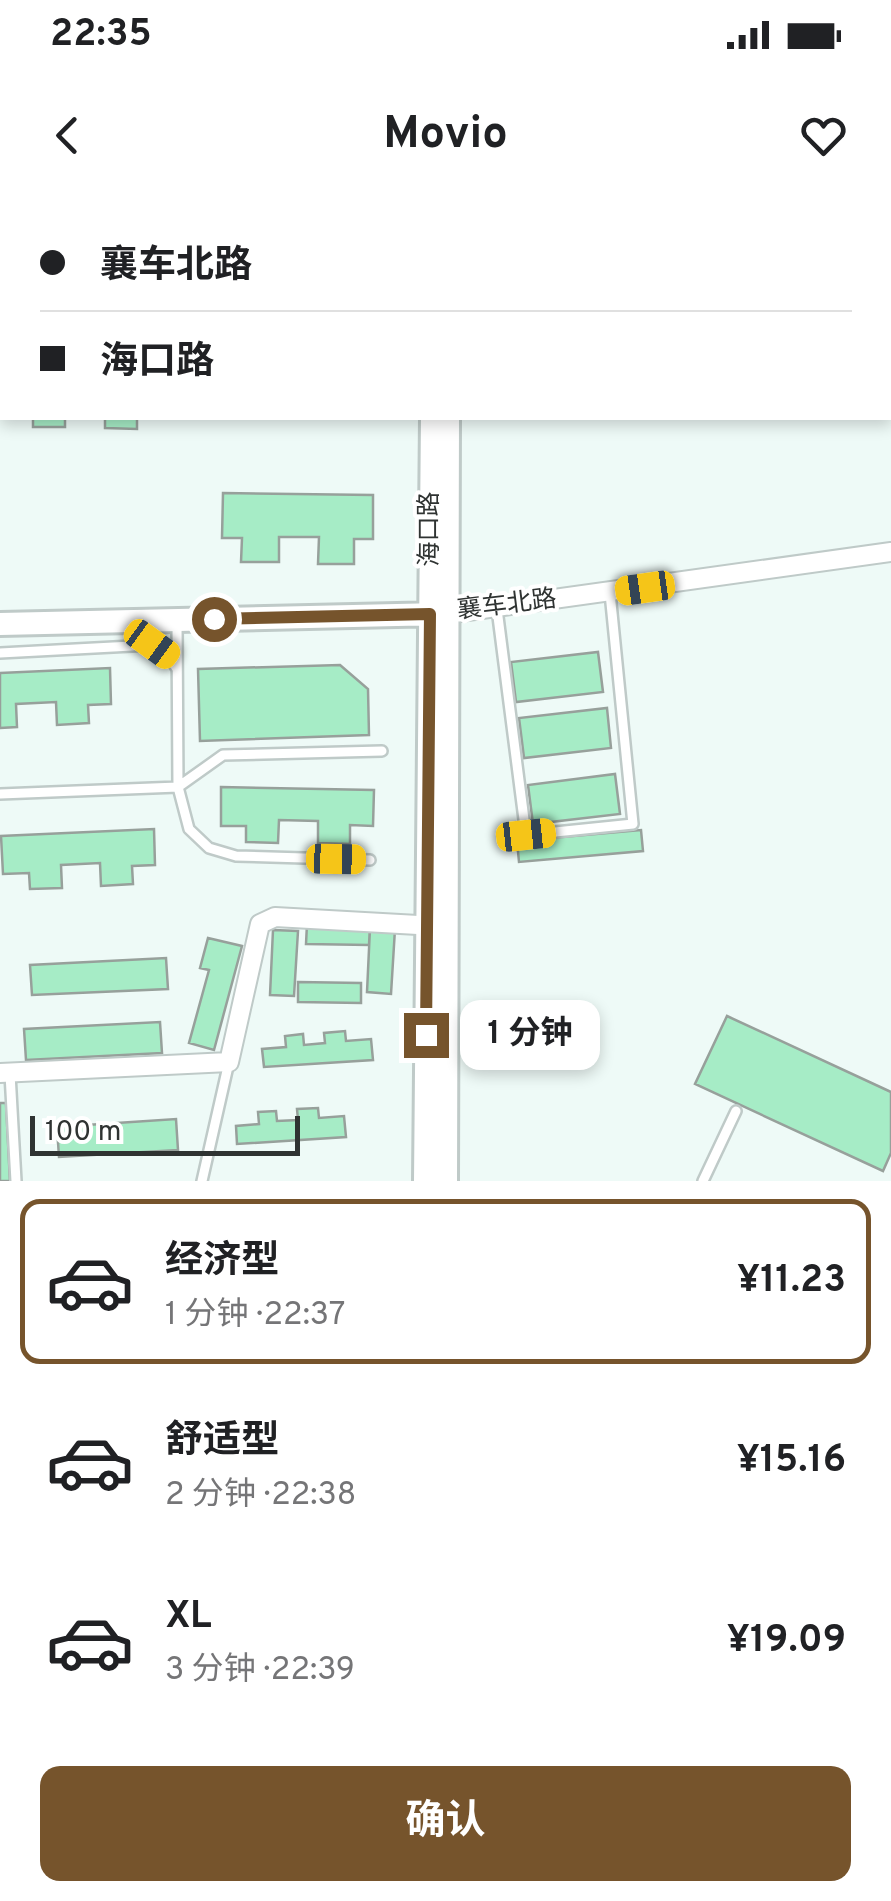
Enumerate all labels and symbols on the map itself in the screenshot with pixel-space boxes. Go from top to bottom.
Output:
street label: 海口路 [415,491,447,567]
car [613,569,677,607]
street label: 襄车北路 [455,584,559,628]
route start [192,597,237,642]
car [119,614,185,674]
car [495,817,557,853]
car [306,843,366,875]
callout: 1 分钟 [461,1000,601,1070]
route end [404,1013,449,1058]
scale bar [30,1111,300,1156]

